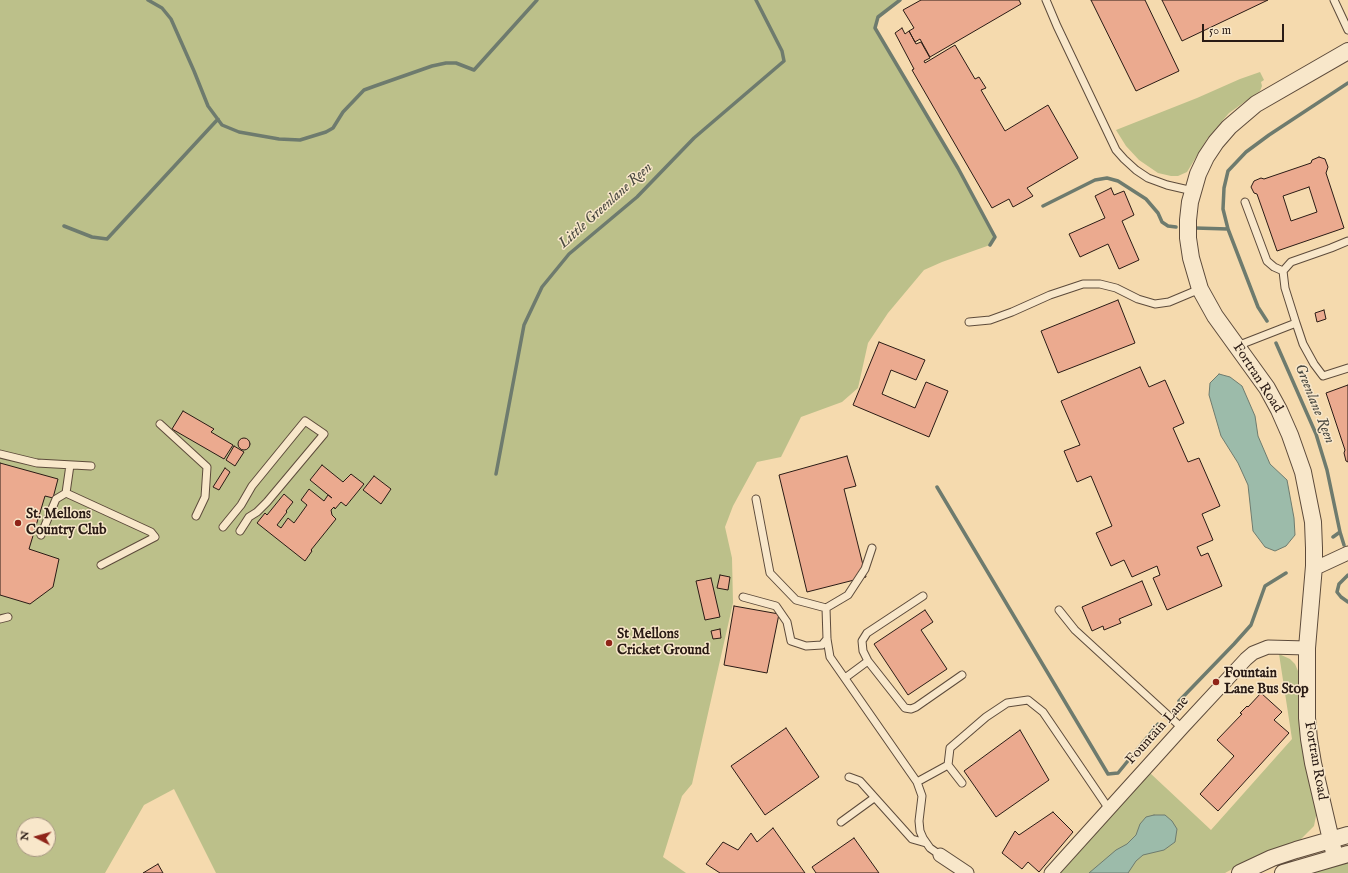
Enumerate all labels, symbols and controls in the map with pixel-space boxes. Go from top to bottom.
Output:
scale bar [1204,16,1286,42]
text: 50 m [1209,23,1231,38]
water label: Little Greenlane Reen [555,159,657,253]
street label: Fortran Road [1228,340,1286,416]
water label: Greenlane Reen [1290,361,1338,447]
place label: St. Mellons Country Club [26,507,107,540]
marker: St. Mellons Country Club [13,518,23,528]
place label: St Mellons Cricket Ground [617,627,709,660]
marker: St Mellons Cricket Ground [604,638,614,648]
place label: Fountain Lane Bus Stop [1224,666,1309,698]
marker: Fountain Lane Bus Stop [1211,677,1221,687]
street label: Fountain Lane [1123,693,1193,769]
street label: Fortran Road [1300,720,1330,802]
north arrow [16,817,56,857]
text: N [18,830,33,841]

